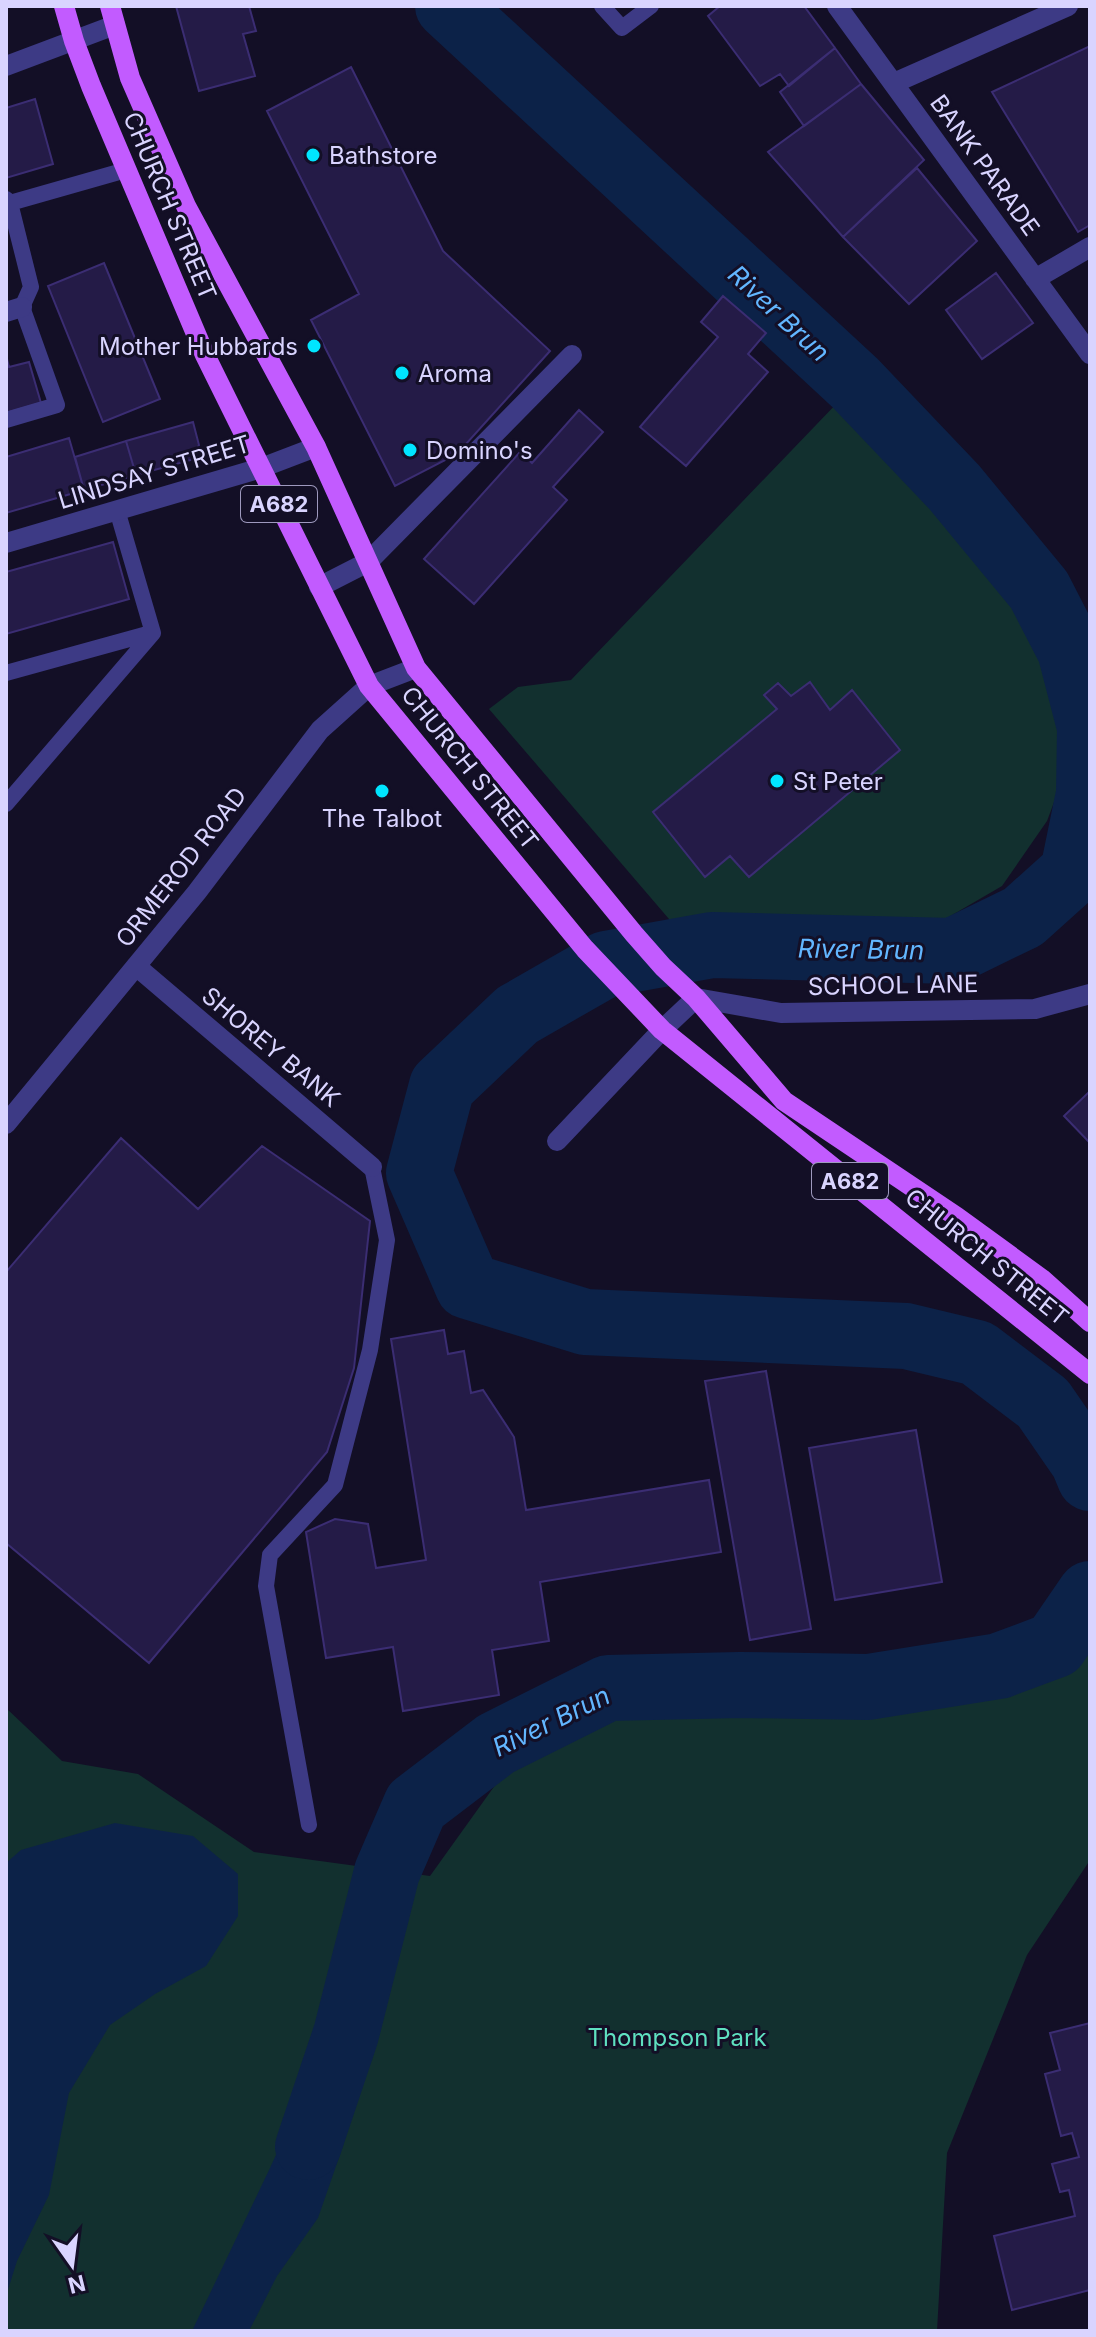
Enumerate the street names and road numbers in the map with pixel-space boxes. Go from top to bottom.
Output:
street label: BANK PARADE [924,89,1046,241]
street label: CHURCH STREET [117,108,223,304]
street label: LINDSAY STREET [54,429,254,515]
road number: A682 [241,486,317,522]
street label: CHURCH STREET [395,681,545,855]
street label: ORMEROD ROAD [110,781,252,953]
street label: SCHOOL LANE [808,969,978,1001]
street label: SHOREY BANK [196,981,346,1113]
road number: A682 [812,1163,888,1199]
street label: CHURCH STREET [900,1182,1074,1332]

